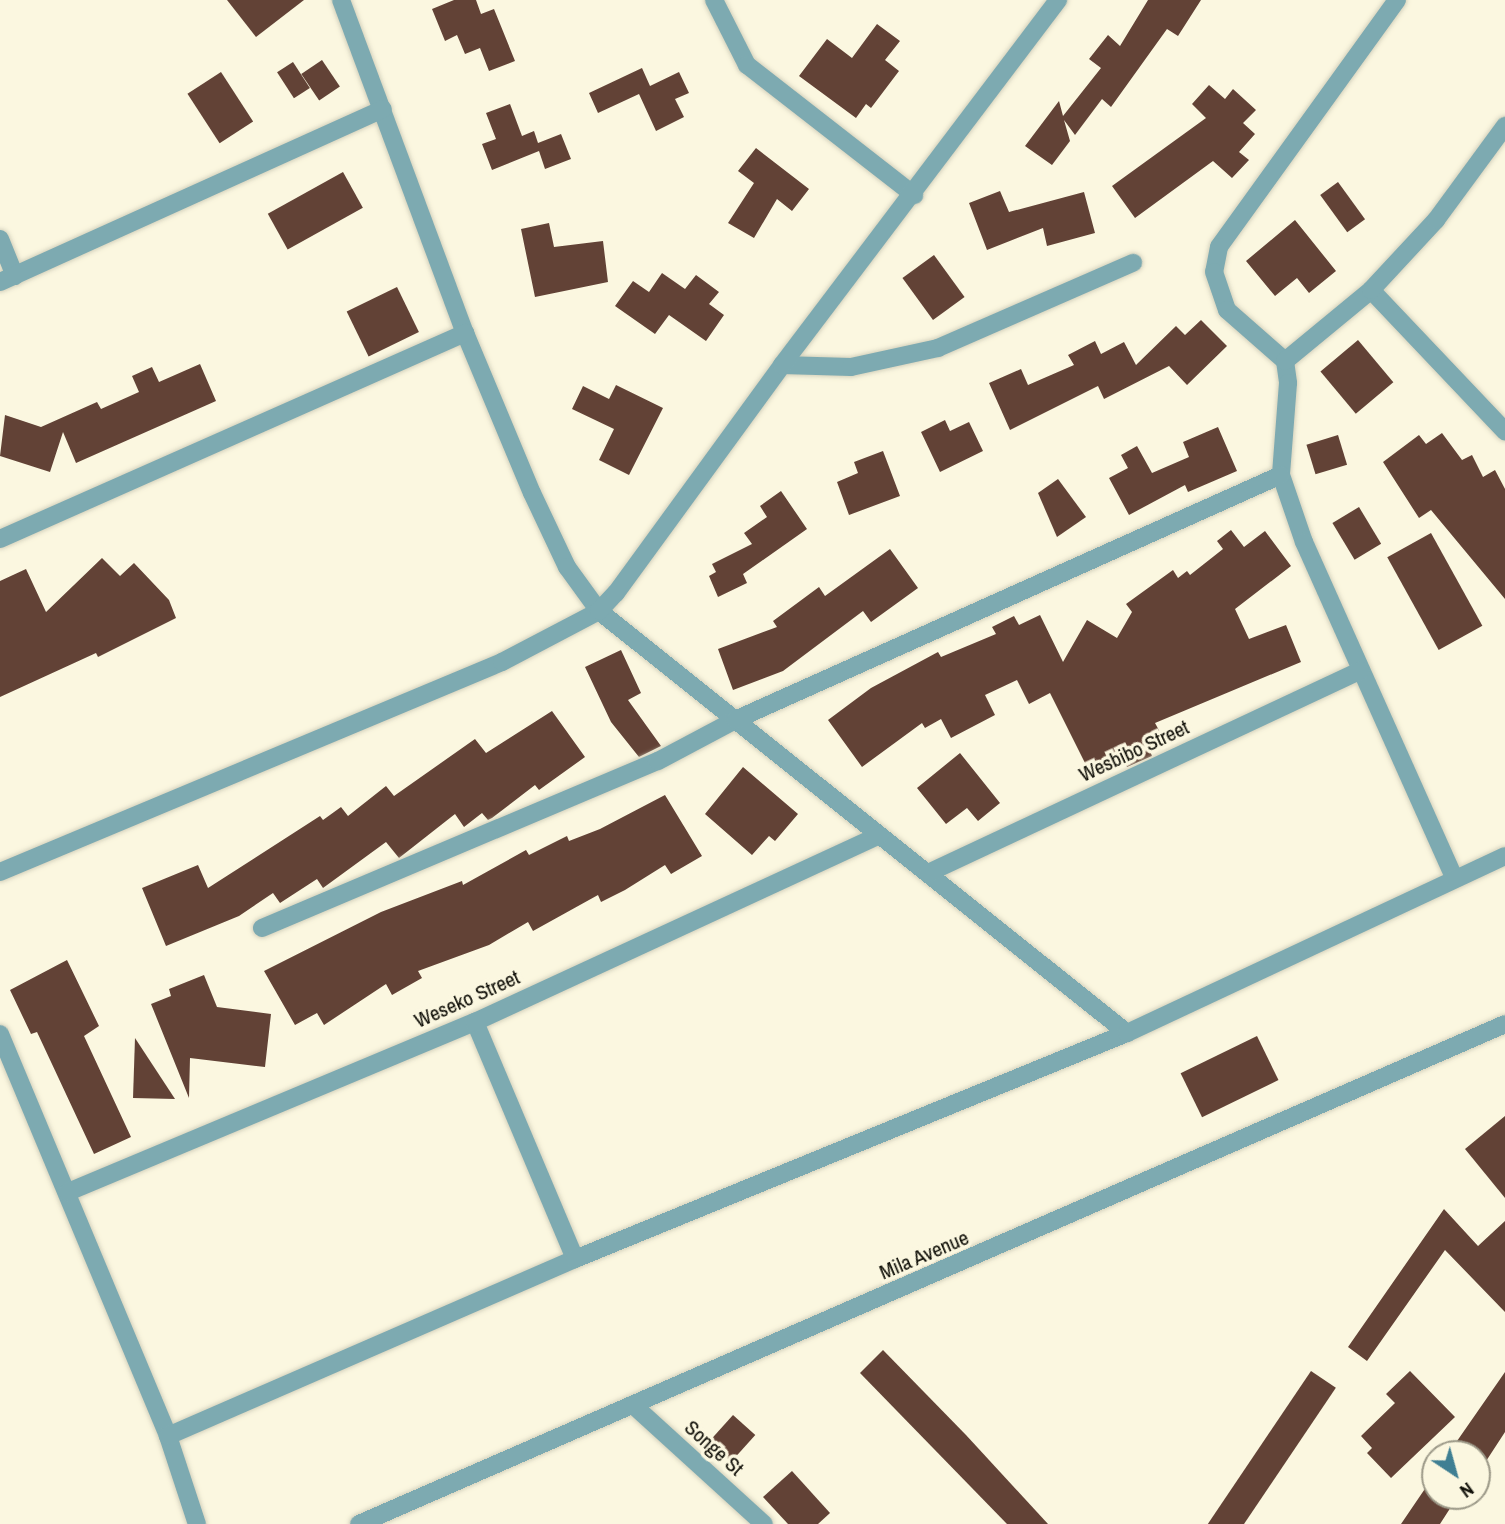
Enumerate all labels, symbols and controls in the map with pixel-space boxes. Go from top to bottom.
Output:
street label: Wesbibo Street [1075,715,1193,787]
street label: Weseko Street [410,965,524,1033]
street label: Mila Avenue [875,1225,973,1285]
street label: Songe St [679,1415,749,1481]
north arrow [1421,1440,1491,1510]
text: N [1455,1477,1479,1504]

